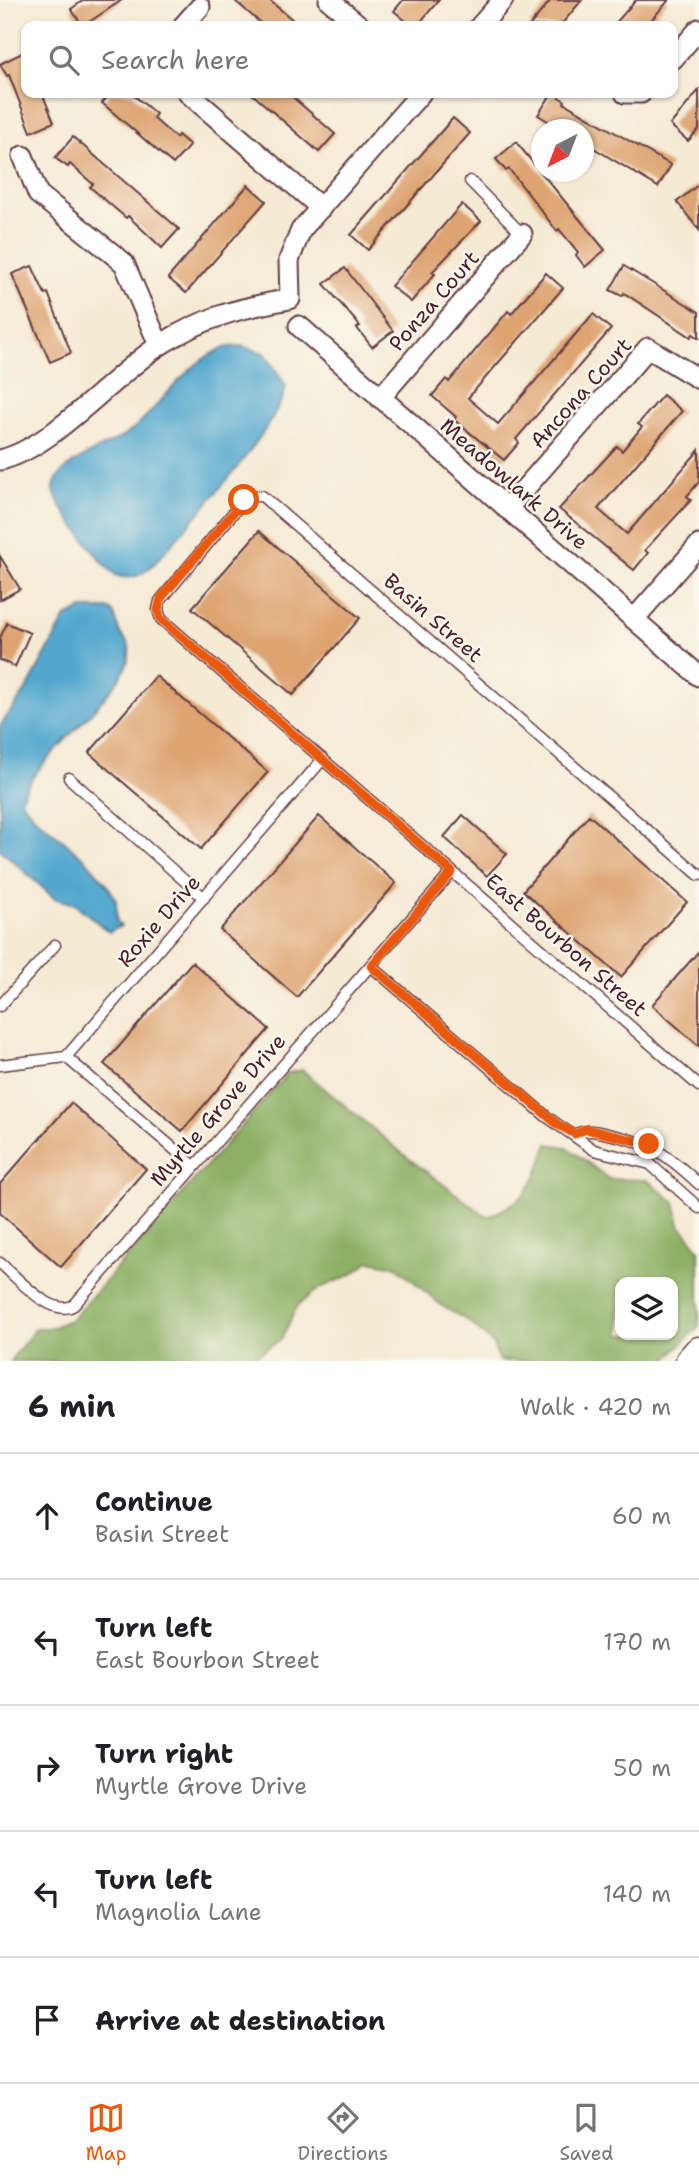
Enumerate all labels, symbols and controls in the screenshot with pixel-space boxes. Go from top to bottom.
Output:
search box [21,21,678,98]
icon: search [45,41,83,79]
text: Search here [101,42,250,77]
north arrow [531,119,594,182]
street label: Ponza Court [383,245,485,357]
street label: Ancona Court [524,332,638,454]
street label: Meadowlark Drive [434,412,594,556]
route start [228,484,259,515]
street label: Basin Street [378,567,488,669]
street label: East Bourbon Street [479,867,653,1023]
street label: Roxie Drive [111,869,207,973]
street label: Myrtle Grove Drive [144,1028,292,1192]
route end [633,1128,664,1159]
map controls [615,1277,678,1340]
button: layers [615,1277,678,1340]
text: 6 min [28,1386,115,1427]
text: Walk · 420 m [520,1392,671,1422]
text: Continue [95,1484,213,1519]
icon: ahead [28,1497,66,1535]
text: 60 m [612,1501,671,1531]
text: Basin Street [95,1519,229,1549]
text: Turn left [95,1610,212,1645]
icon: left [28,1623,66,1661]
text: 170 m [603,1627,671,1657]
text: East Bourbon Street [95,1645,320,1675]
text: Turn right [95,1736,233,1771]
icon: right [28,1749,66,1787]
text: 50 m [613,1753,671,1783]
text: Myrtle Grove Drive [95,1771,307,1801]
text: Turn left [95,1862,212,1897]
icon: left [28,1875,66,1913]
text: 140 m [603,1879,671,1909]
text: Magnolia Lane [95,1897,262,1927]
icon: arrive [28,2001,66,2039]
text: Arrive at destination [95,2003,385,2038]
tab: Map [86,2099,126,2166]
tab: Directions [298,2099,388,2166]
tab: Saved [559,2099,613,2166]

